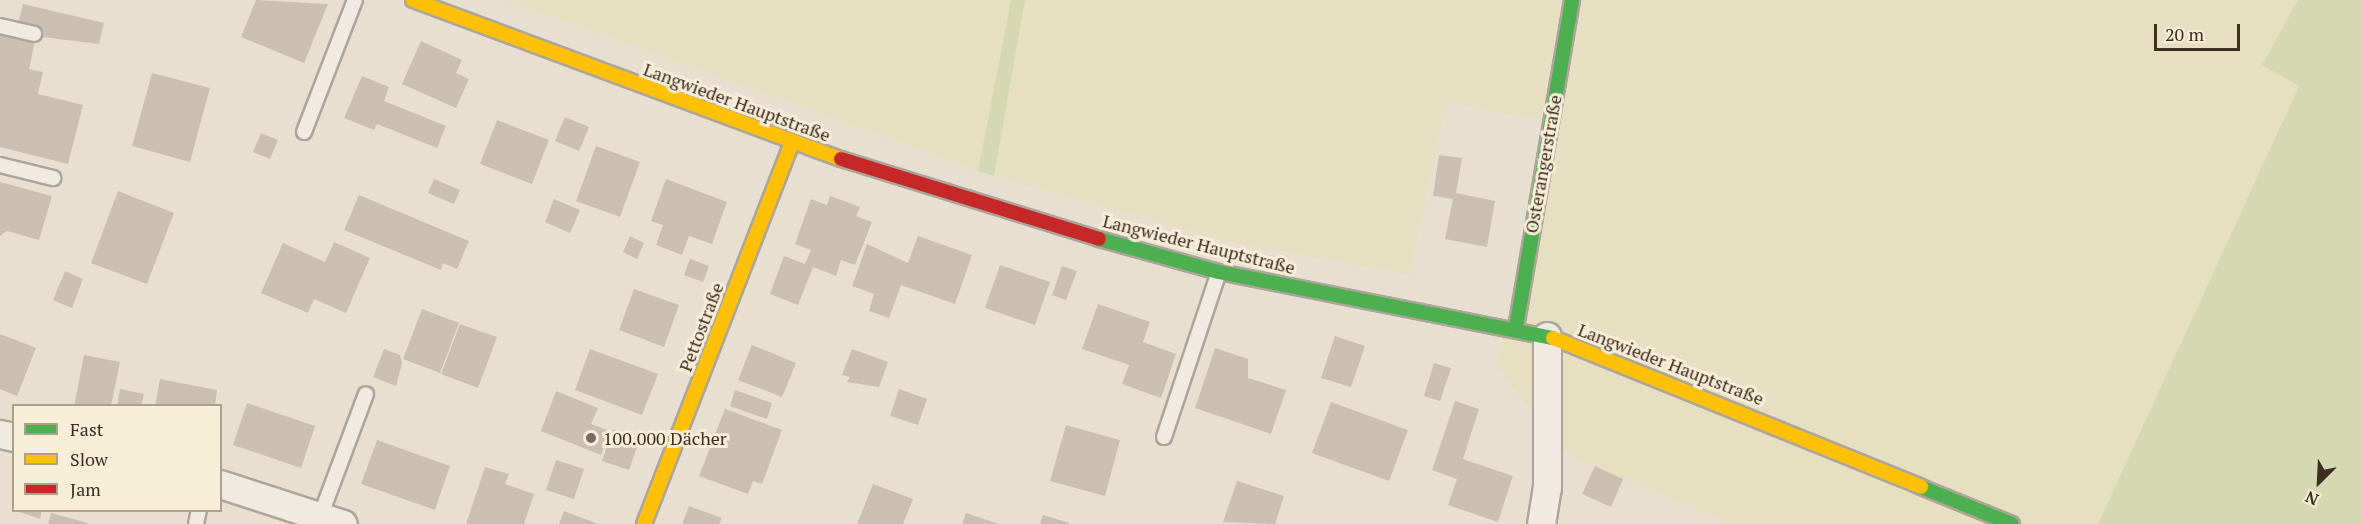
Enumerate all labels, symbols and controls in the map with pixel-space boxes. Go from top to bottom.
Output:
scale bar [2157,12,2242,50]
text: 20 m [2165,22,2204,46]
street label: Langwieder Hauptstraße [641,58,833,146]
street label: Osterangerstraße [1520,93,1566,235]
street label: Langwieder Hauptstraße [1101,210,1297,278]
street label: Pettostraße [674,279,728,375]
street label: Langwieder Hauptstraße [1575,319,1767,409]
legend [12,404,222,512]
text: Fast [70,417,103,441]
place label: 100.000 Dächer [603,427,727,449]
marker: 100.000 Dächer [584,431,598,445]
text: Slow [70,447,108,471]
north arrow [2289,452,2349,512]
text: Jam [70,477,101,501]
text: N [2302,486,2322,511]

